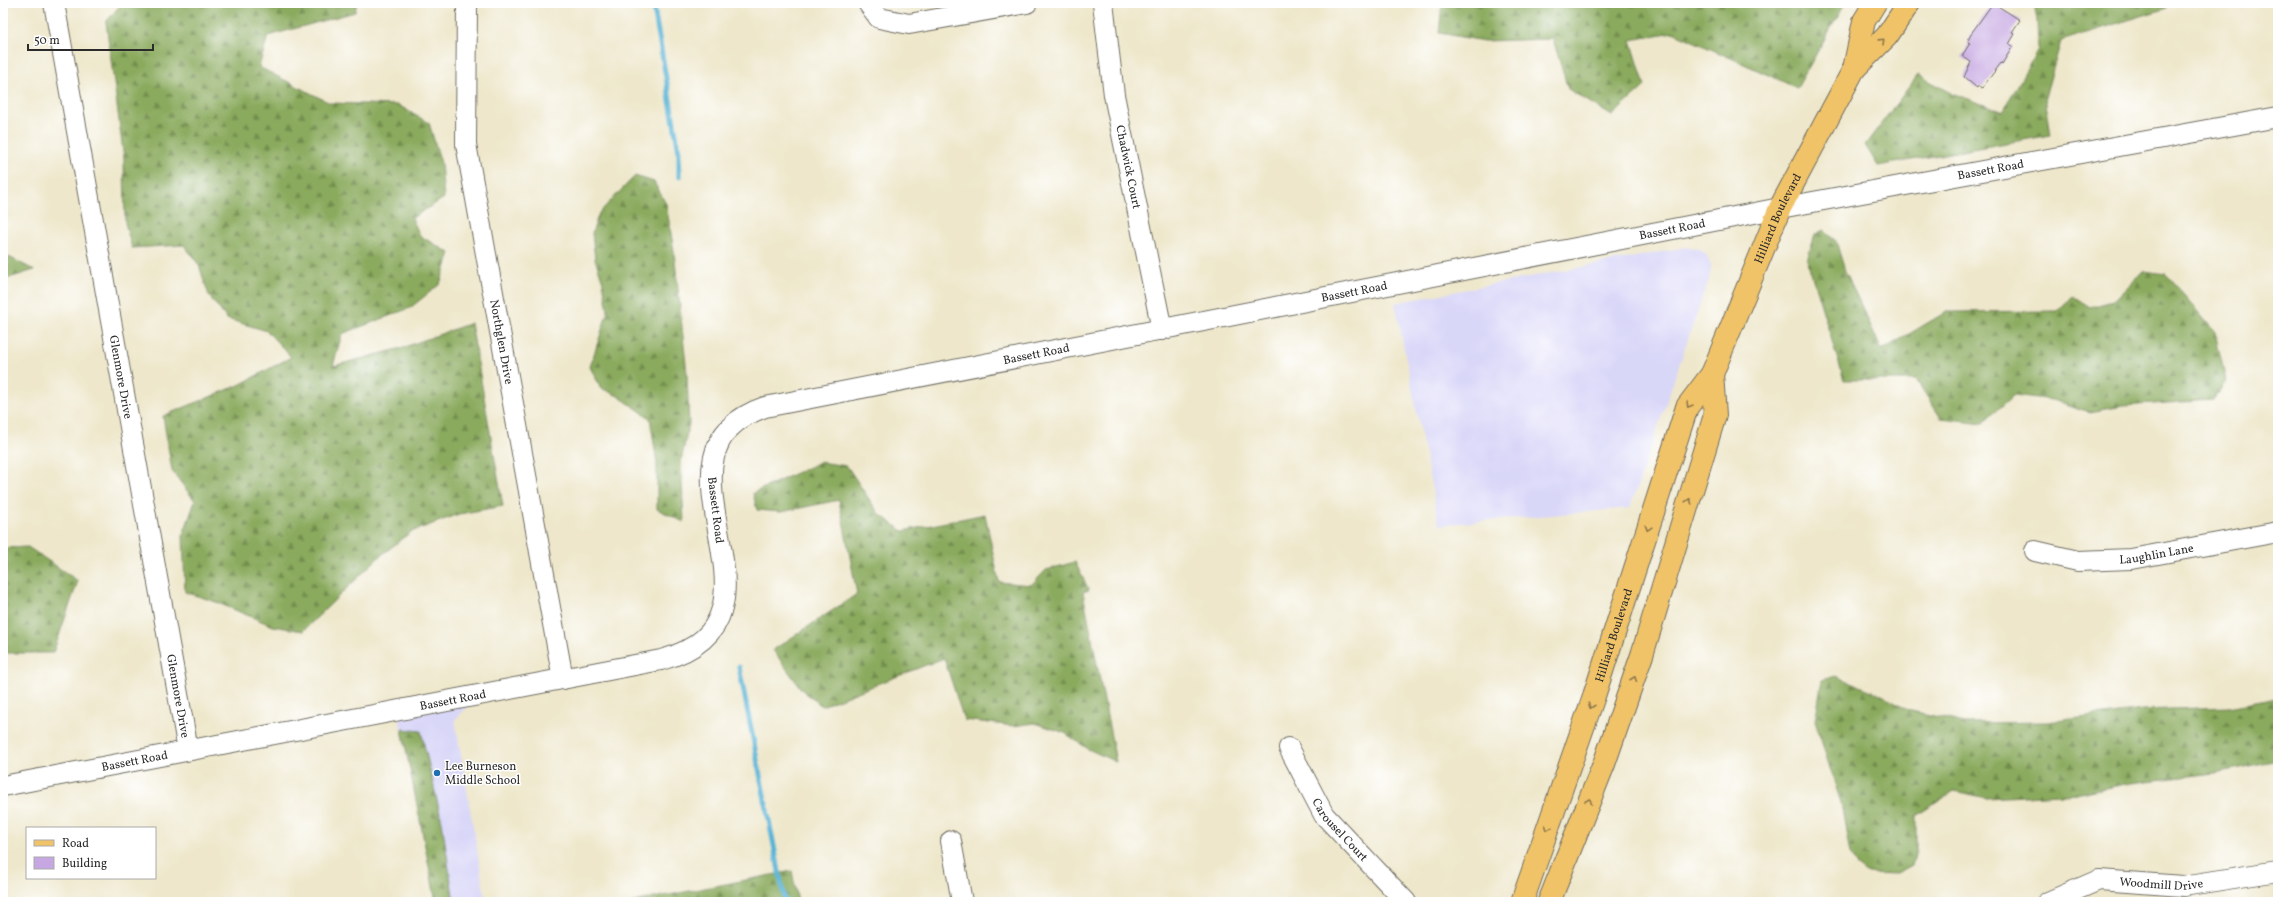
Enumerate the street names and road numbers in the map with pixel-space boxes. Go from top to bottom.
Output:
street label: Chadwick Court [1111,124,1144,210]
street label: Bassett Road [1956,157,2026,184]
street label: Hilliard Boulevard [1751,171,1806,266]
street label: Bassett Road [1638,216,1707,244]
street label: Bassett Road [1320,278,1389,307]
street label: Northglen Drive [485,298,516,386]
street label: Glenmore Drive [105,334,136,421]
street label: Bassett Road [1002,340,1071,369]
street label: Bassett Road [703,476,727,545]
street label: Laughlin Lane [2119,541,2195,568]
street label: Hilliard Boulevard [1592,586,1637,685]
street label: Glenmore Drive [162,653,193,740]
street label: Bassett Road [418,687,488,715]
street label: Bassett Road [100,748,170,776]
street label: Carousel Court [1308,796,1371,866]
street label: Woodmill Drive [2119,874,2205,895]

